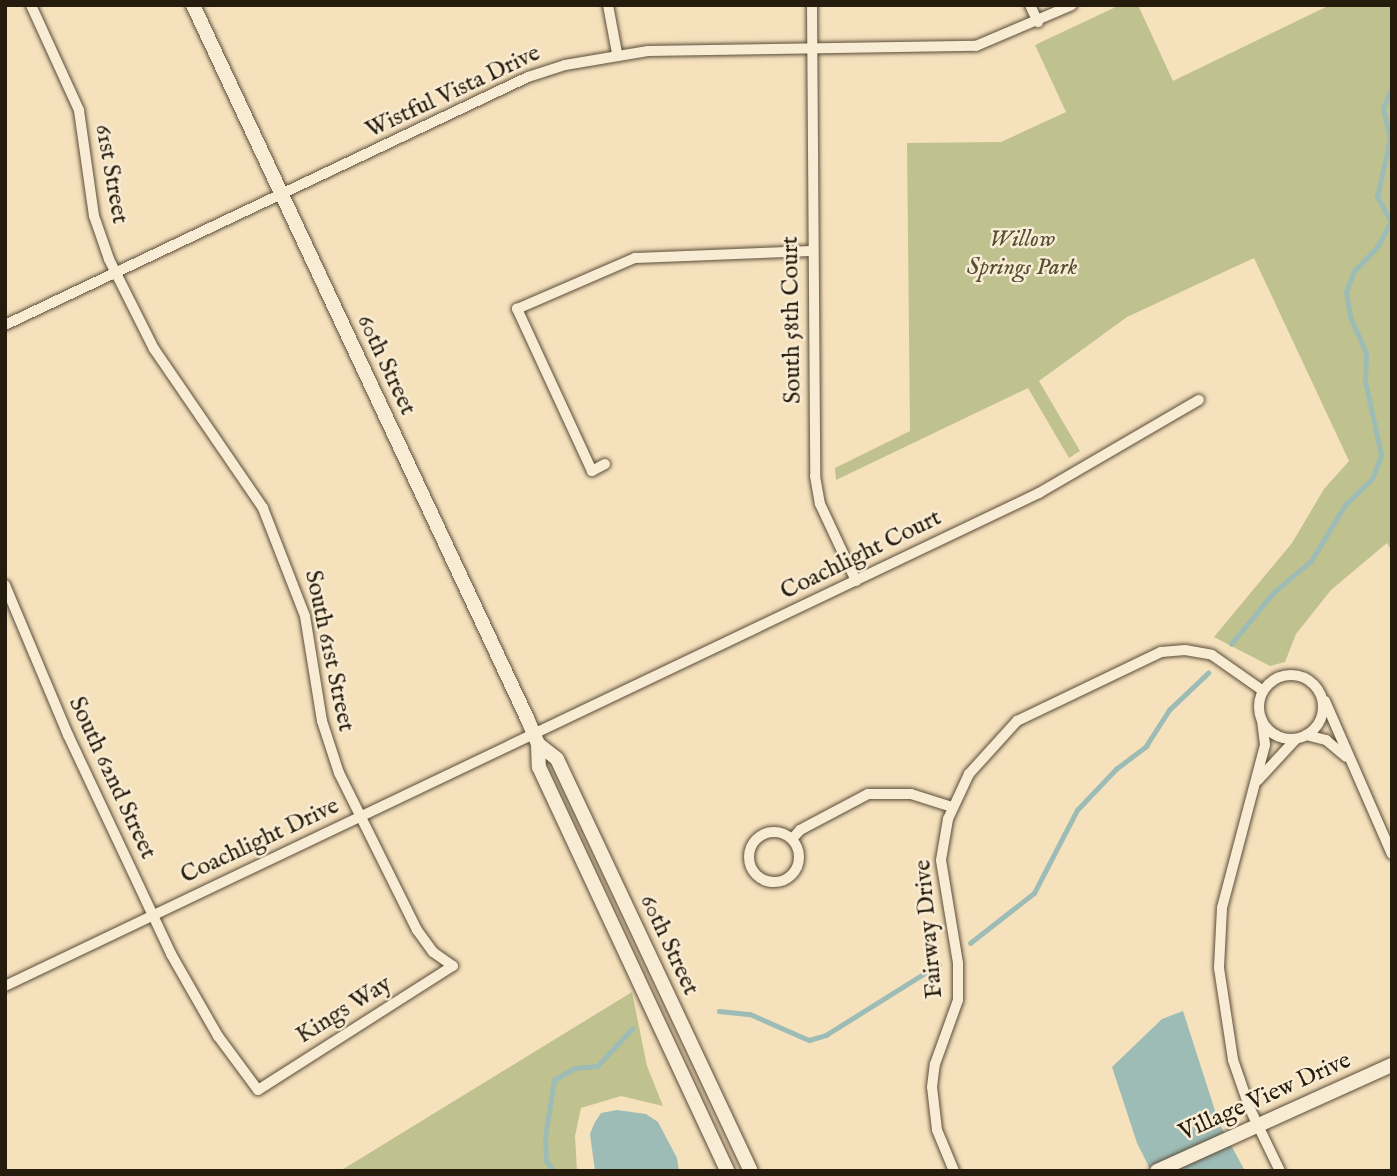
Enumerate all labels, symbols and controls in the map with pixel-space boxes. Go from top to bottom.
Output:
street label: Wistful Vista Drive [361,39,545,145]
street label: 61st Street [88,122,134,226]
park label: Willow Springs Park [967,226,1077,282]
street label: South 58th Court [776,236,808,404]
street label: 60th Street [350,310,422,420]
street label: Coachlight Court [776,504,946,606]
street label: South 61st Street [298,568,360,734]
street label: South 62nd Street [62,692,162,864]
street label: Coachlight Drive [176,792,344,890]
street label: Fairway Drive [909,858,949,1000]
street label: 60th Street [633,890,705,1000]
street label: Kings Way [291,970,397,1050]
street label: Village View Drive [1175,1046,1355,1148]

